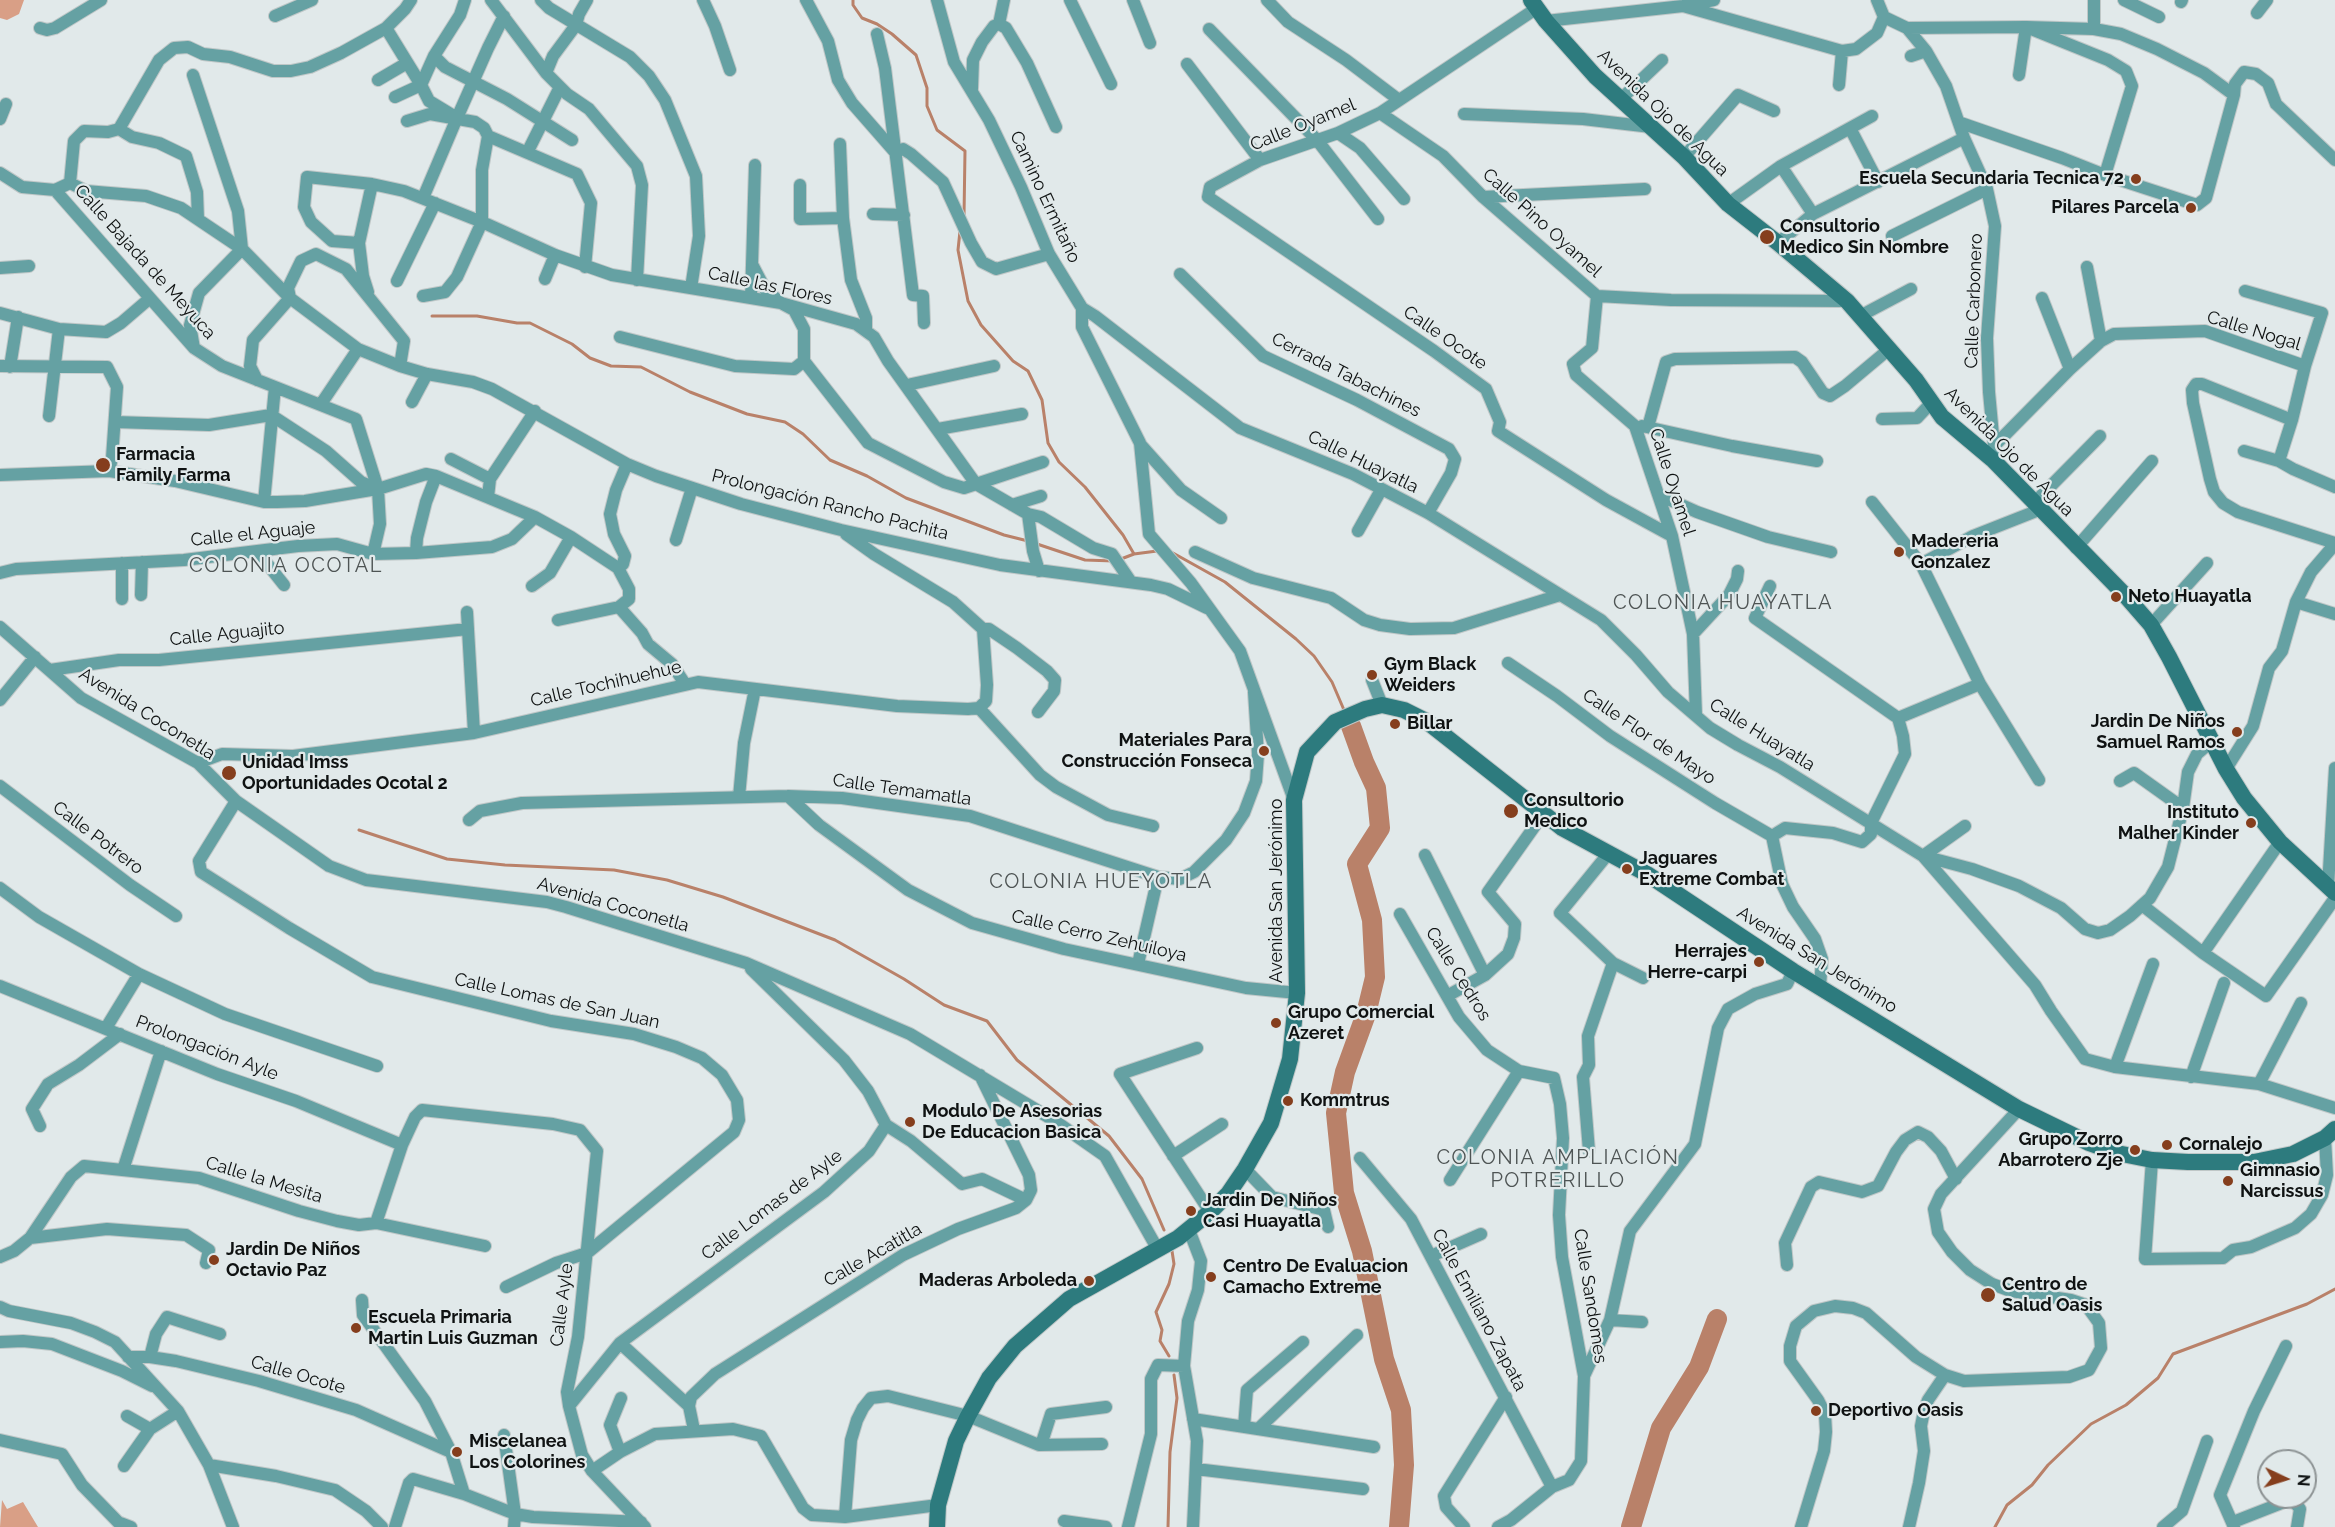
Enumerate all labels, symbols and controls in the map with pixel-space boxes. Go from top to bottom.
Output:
street label: Avenida Ojo de Agua [1593,45,1733,181]
street label: Calle Oyamel [1247,94,1359,156]
street label: Camino Ermitaño [1005,128,1085,266]
street label: Calle Pino Oyamel [1478,164,1606,282]
place label: Escuela Secundaria Tecnica 72 [1859,168,2124,190]
marker: Escuela Secundaria Tecnica 72 [2129,172,2143,186]
street label: Calle Bajada de Meyuca [70,180,220,344]
place label: Pilares Parcela [2051,197,2179,219]
marker: Pilares Parcela [2184,201,2198,215]
place label: Consultorio Medico Sin Nombre [1780,216,1949,258]
marker: Consultorio Medico Sin Nombre [1758,228,1776,246]
street label: Calle Carbonero [1961,233,1987,369]
street label: Calle las Flores [706,262,834,310]
street label: Calle Ocote [1399,301,1491,375]
street label: Calle Nogal [2204,306,2304,356]
street label: Cerrada Tabachines [1268,328,1424,422]
street label: Avenida Ojo de Agua [1940,383,2078,521]
street label: Calle Oyamel [1644,425,1700,539]
street label: Calle Huayatla [1304,426,1422,498]
place label: Farmacia Family Farma [116,444,231,486]
marker: Farmacia Family Farma [94,456,112,474]
street label: Prolongación Rancho Pachita [709,465,951,545]
street label: Calle el Aguaje [190,517,316,551]
place label: Madereria Gonzalez [1911,531,1999,574]
marker: Madereria Gonzalez [1892,545,1906,559]
district label: COLONIA OCOTAL [189,554,383,578]
place label: Neto Huayatla [2128,586,2252,608]
marker: Neto Huayatla [2109,590,2123,604]
district label: COLONIA HUAYATLA [1613,591,1833,615]
street label: Calle Aguajito [169,617,285,651]
place label: Gym Black Weiders [1384,654,1476,696]
street label: Calle Tochihuehue [528,656,684,712]
street label: Avenida Coconetla [75,663,219,765]
marker: Gym Black Weiders [1365,668,1379,682]
street label: Calle Flor de Mayo [1578,684,1720,790]
street label: Calle Huayatla [1705,694,1819,776]
place label: Jardin De Niños Samuel Ramos [2091,711,2225,754]
place label: Billar [1407,713,1453,735]
marker: Billar [1388,717,1402,731]
marker: Jardin De Niños Samuel Ramos [2230,725,2244,739]
place label: Materiales Para Construcción Fonseca [1061,730,1252,772]
marker: Materiales Para Construcción Fonseca [1257,744,1271,758]
place label: Unidad Imss Oportunidades Ocotal 2 [242,752,448,795]
marker: Unidad Imss Oportunidades Ocotal 2 [220,764,238,782]
street label: Calle Temamatla [831,770,973,810]
place label: Consultorio Medico [1524,790,1624,832]
street label: Calle Potrero [48,797,148,879]
street label: Avenida San Jerónimo [1266,799,1288,983]
marker: Consultorio Medico [1502,802,1520,820]
place label: Instituto Malher Kinder [2118,802,2239,844]
marker: Instituto Malher Kinder [2244,816,2258,830]
place label: Jaguares Extreme Combat [1639,848,1784,890]
marker: Jaguares Extreme Combat [1620,862,1634,876]
district label: COLONIA HUEYOTLA [989,870,1213,894]
street label: Avenida Coconetla [535,873,691,937]
street label: Avenida San Jerónimo [1733,902,1901,1018]
street label: Calle Cerro Zehuiloya [1009,905,1189,967]
street label: Calle Cedros [1421,923,1495,1025]
place label: Herrajes Herre-carpi [1647,941,1747,984]
marker: Herrajes Herre-carpi [1752,955,1766,969]
street label: Calle Lomas de San Juan [452,969,662,1033]
place label: Grupo Comercial Azeret [1288,1002,1434,1044]
street label: Prolongación Ayle [132,1011,282,1085]
marker: Grupo Comercial Azeret [1269,1016,1283,1030]
place label: Kommtrus [1300,1090,1390,1112]
marker: Kommtrus [1281,1094,1295,1108]
place label: Modulo De Asesorias De Educacion Basica [922,1101,1102,1144]
marker: Modulo De Asesorias De Educacion Basica [903,1115,917,1129]
place label: Grupo Zorro Abarrotero Zje [1998,1129,2123,1172]
place label: Cornalejo [2179,1134,2262,1156]
marker: Cornalejo [2160,1138,2174,1152]
marker: Grupo Zorro Abarrotero Zje [2128,1143,2142,1157]
street label: Calle Lomas de Ayle [697,1145,847,1265]
district label: COLONIA AMPLIACIÓN POTRERILLO [1437,1146,1679,1193]
street label: Calle la Mesita [203,1152,325,1208]
place label: Gimnasio Narcissus [2240,1160,2323,1202]
marker: Gimnasio Narcissus [2221,1174,2235,1188]
place label: Jardin De Niños Casi Huayatla [1203,1190,1337,1232]
marker: Jardin De Niños Casi Huayatla [1184,1204,1198,1218]
street label: Calle Acatitla [820,1218,926,1292]
street label: Calle Emiliano Zapata [1427,1225,1531,1395]
street label: Calle Sandomes [1569,1227,1611,1365]
place label: Jardin De Niños Octavio Paz [226,1239,360,1282]
marker: Jardin De Niños Octavio Paz [207,1253,221,1267]
place label: Centro De Evaluacion Camacho Extreme [1223,1256,1408,1298]
street label: Calle Ayle [546,1262,578,1348]
place label: Maderas Arboleda [919,1270,1077,1292]
marker: Centro De Evaluacion Camacho Extreme [1204,1270,1218,1284]
marker: Maderas Arboleda [1082,1274,1096,1288]
place label: Centro de Salud Oasis [2002,1274,2102,1316]
marker: Centro de Salud Oasis [1979,1286,1997,1304]
place label: Escuela Primaria Martin Luis Guzman [368,1307,538,1350]
marker: Escuela Primaria Martin Luis Guzman [349,1321,363,1335]
street label: Calle Ocote [248,1351,348,1399]
place label: Deportivo Oasis [1828,1400,1963,1422]
marker: Deportivo Oasis [1809,1404,1823,1418]
place label: Miscelanea Los Colorines [469,1431,585,1474]
marker: Miscelanea Los Colorines [450,1445,464,1459]
north arrow [2257,1449,2317,1509]
text: N [2294,1473,2313,1487]

